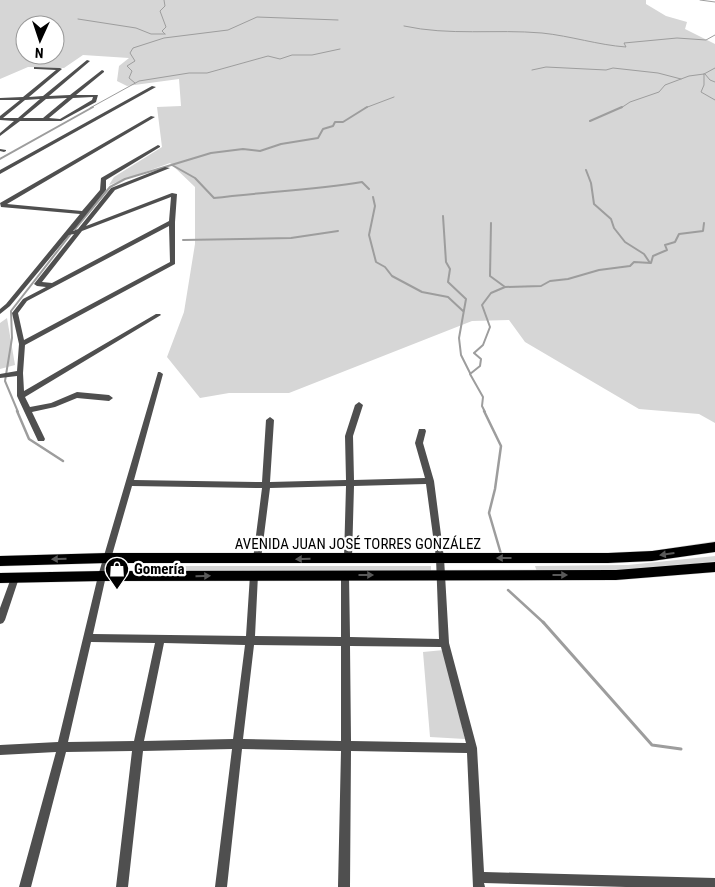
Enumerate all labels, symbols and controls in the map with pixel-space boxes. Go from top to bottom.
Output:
north arrow [15,15,65,65]
text: N [35,45,44,61]
street label: AVENIDA JUAN JOSÉ TORRES GONZÁLEZ [235,535,481,553]
one-way arrow [658,550,674,558]
one-way arrow [496,554,512,562]
one-way arrow [295,555,311,563]
one-way arrow [50,556,66,564]
shop icon: Gomería [104,556,130,590]
place label: Gomería [134,560,185,578]
one-way arrow [358,571,374,579]
one-way arrow [552,571,568,579]
one-way arrow [195,572,211,580]

